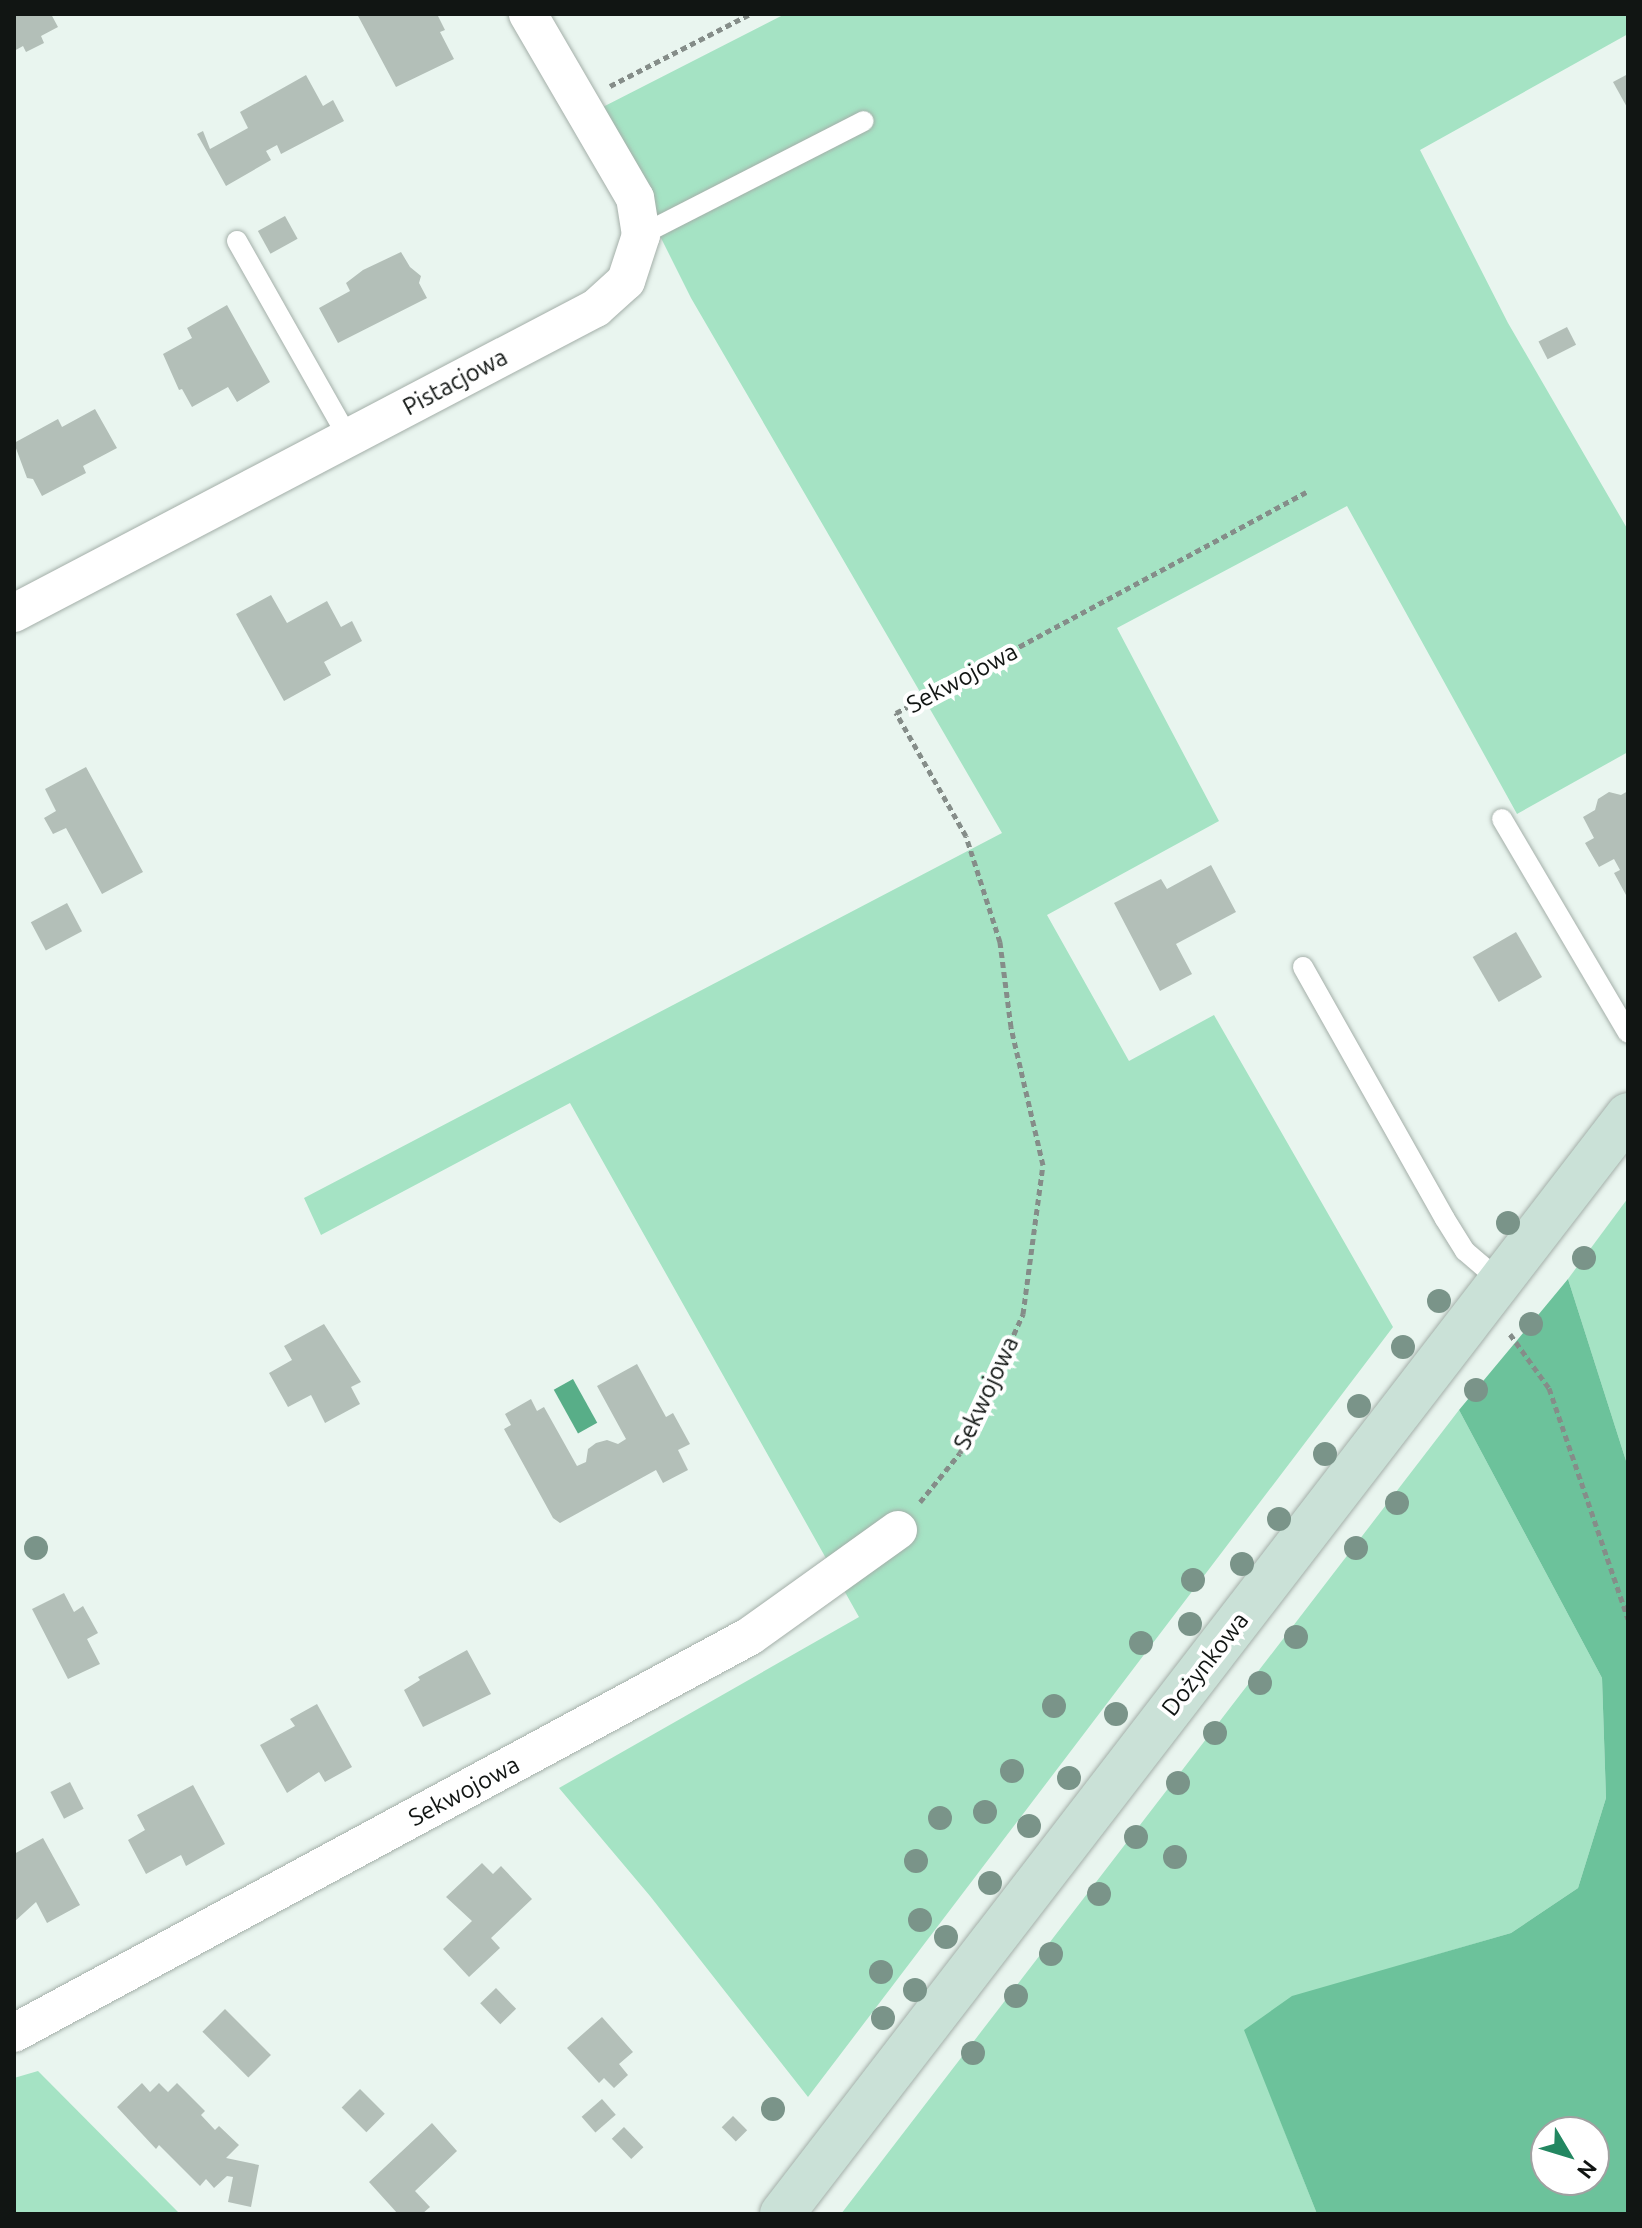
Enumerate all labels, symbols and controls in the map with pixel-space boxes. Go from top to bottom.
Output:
street label: Pistacjowa [398,342,512,422]
street label: Sekwojowa [902,637,1022,719]
street label: Sekwojowa [947,1332,1025,1454]
street label: Dożynkowa [1156,1606,1254,1722]
street label: Sekwojowa [404,1750,524,1832]
north arrow [1530,2116,1610,2196]
text: N [1573,2156,1603,2184]

